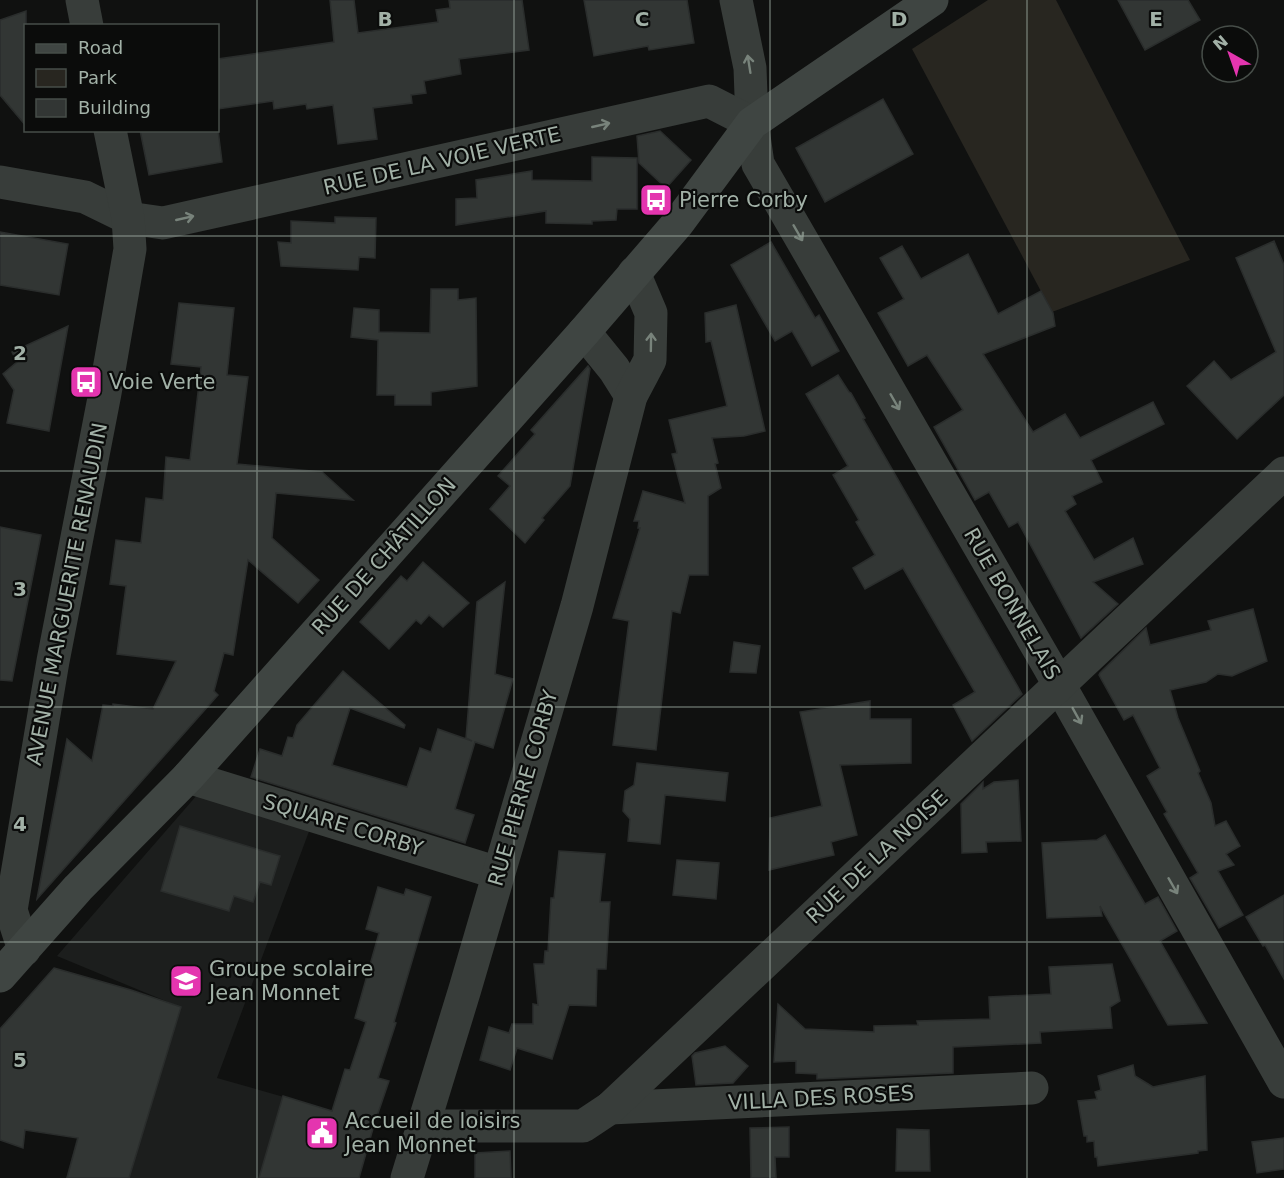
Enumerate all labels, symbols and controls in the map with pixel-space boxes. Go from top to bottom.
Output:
text: B [377,7,393,31]
text: C [635,7,649,31]
text: D [891,7,907,31]
text: E [1149,7,1163,31]
legend [24,24,219,132]
north arrow [1200,24,1260,84]
text: N [1209,31,1232,54]
text: Road [78,37,123,58]
one-way arrow [743,55,754,75]
text: Park [78,67,117,88]
text: Building [78,97,151,118]
one-way arrow [591,119,610,131]
street label: RUE DE LA VOIE VERTE [321,122,563,200]
bus stop icon: Pierre Corby [638,182,674,218]
place label: Pierre Corby [679,188,808,212]
one-way arrow [176,211,195,223]
one-way arrow [792,224,804,241]
one-way arrow [645,333,656,353]
text: 2 [13,341,27,365]
bus stop icon: Voie Verte [68,364,104,400]
place label: Voie Verte [109,370,215,394]
one-way arrow [890,393,902,410]
street label: AVENUE MARGUERITE RENAUDIN [22,421,112,767]
street label: RUE DE CHÂTILLON [306,472,461,640]
street label: RUE BONNELAIS [959,524,1065,684]
text: 3 [13,577,27,601]
street label: RUE PIERRE CORBY [483,687,563,889]
one-way arrow [1071,707,1083,724]
street label: RUE DE LA NOISE [801,785,953,929]
street label: SQUARE CORBY [260,789,426,861]
text: 4 [13,812,27,836]
one-way arrow [1167,877,1179,894]
place label: Groupe scolaire Jean Monnet [207,957,374,1005]
school or university icon: Groupe scolaire Jean Monnet [168,963,204,999]
text: 5 [13,1048,27,1072]
street label: VILLA DES ROSES [728,1081,914,1115]
place label: Accueil de loisirs Jean Monnet [343,1109,520,1157]
public building icon: Accueil de loisirs Jean Monnet [304,1115,340,1151]

